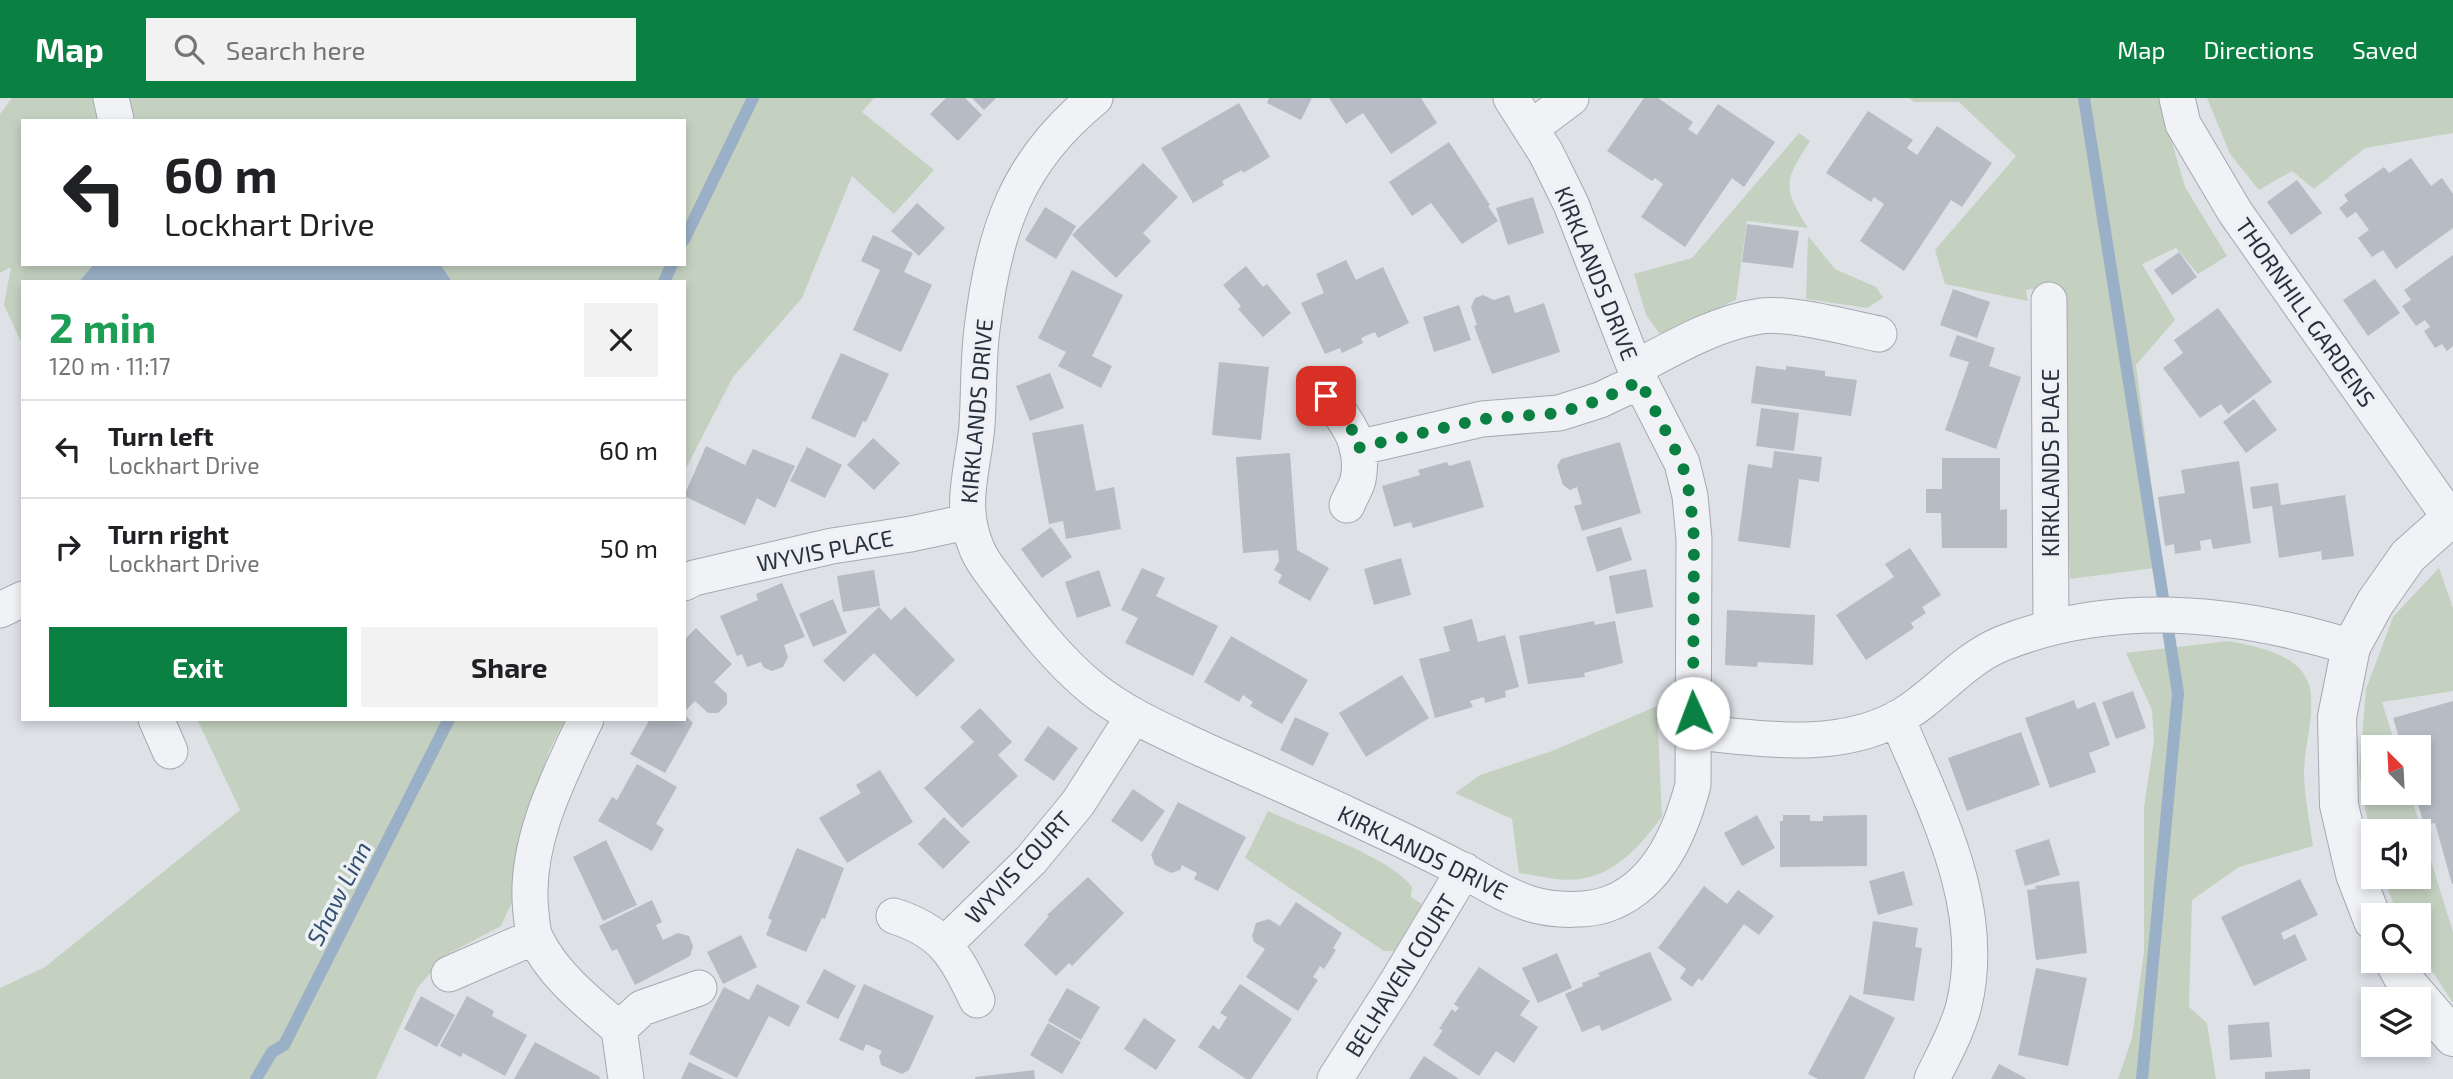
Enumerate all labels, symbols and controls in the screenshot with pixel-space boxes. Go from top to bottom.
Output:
search box [146,18,636,81]
text: Map [35,29,104,69]
icon: search [170,30,208,68]
text: Search here [226,34,365,65]
text: Map [2117,35,2165,64]
text: Directions [2203,35,2314,64]
text: Saved [2352,35,2418,64]
text: 60 m [164,144,278,203]
icon: left [49,147,140,238]
street label: KIRKLANDS DRIVE [1549,182,1645,364]
text: Lockhart Drive [164,204,375,242]
street label: THORNHILL GARDENS [2230,212,2382,412]
text: 2 min [49,301,156,351]
button: close [584,303,658,377]
street label: KIRKLANDS DRIVE [954,317,998,505]
text: 120 m · 11:17 [49,352,171,380]
pin [1296,366,1356,426]
street label: KIRKLANDS PLACE [2036,369,2064,557]
icon: arrive [1307,377,1345,415]
text: Turn left [108,420,214,451]
icon: left [49,430,87,468]
text: 60 m [599,434,658,465]
text: Lockhart Drive [108,451,260,479]
text: Turn right [108,518,229,549]
street label: WYVIS PLACE [754,523,896,577]
icon: right [49,528,87,566]
text: 50 m [600,532,658,563]
text: Lockhart Drive [108,549,260,577]
button: Exit [49,627,347,707]
button: Share [361,627,658,707]
position arrow [1656,676,1730,750]
north arrow [2361,735,2431,805]
map controls [2361,735,2431,1057]
street label: KIRKLANDS DRIVE [1334,799,1512,905]
street label: WYVIS COURT [959,805,1077,929]
button: sound [2361,819,2431,889]
water label: Shaw Linn [300,836,376,950]
street label: BELHAVEN COURT [1339,888,1461,1062]
button: search [2361,903,2431,973]
button: layers [2361,987,2431,1057]

